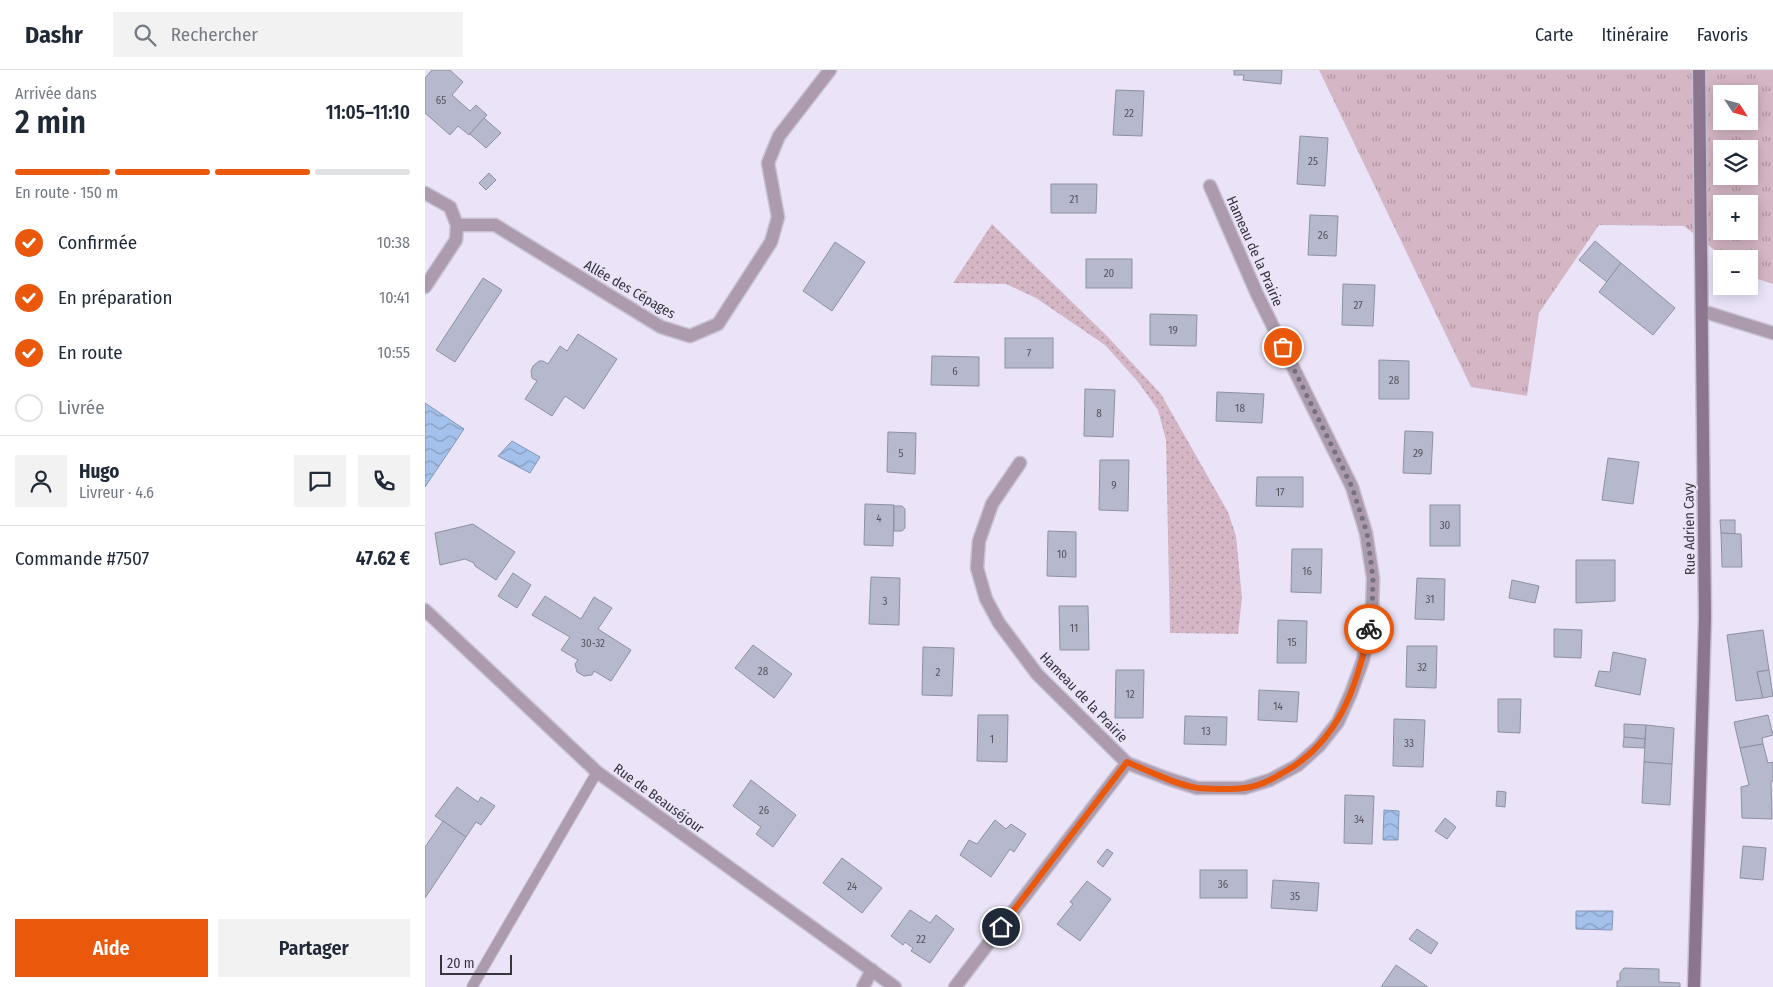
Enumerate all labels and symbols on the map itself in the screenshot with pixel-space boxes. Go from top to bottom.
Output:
north arrow [1713,85,1757,130]
house number: 65 [436,94,446,107]
house number: 22 [1124,107,1134,120]
house number: 25 [1308,155,1318,168]
house number: 21 [1070,193,1078,206]
street label: Hameau de la Prairie [1223,193,1287,309]
house number: 26 [1318,229,1329,242]
street label: Allée des Cépages [581,256,678,322]
house number: 20 [1104,267,1115,280]
house number: 27 [1353,299,1363,312]
house number: 19 [1168,324,1178,337]
pin [1262,326,1304,368]
house number: 7 [1027,347,1032,360]
house number: 6 [952,365,958,378]
house number: 28 [1389,374,1400,387]
house number: 18 [1235,402,1245,415]
house number: 8 [1096,407,1102,420]
house number: 5 [898,447,904,460]
house number: 29 [1413,447,1423,460]
house number: 9 [1111,479,1117,492]
street label: Rue Adrien Cavy [1680,482,1699,575]
house number: 17 [1276,486,1285,499]
house number: 4 [876,512,882,525]
house number: 30 [1440,519,1451,532]
house number: 10 [1057,548,1067,561]
house number: 16 [1302,565,1312,578]
house number: 31 [1426,593,1435,606]
house number: 3 [883,595,888,608]
courier [1344,604,1394,654]
house number: 11 [1070,622,1078,635]
house number: 15 [1287,636,1297,649]
house number: 30-32 [581,637,605,650]
street label: Hameau de la Prairie [1036,649,1131,746]
house number: 32 [1417,661,1427,674]
house number: 28 [758,665,769,678]
house number: 2 [936,666,941,679]
house number: 12 [1125,688,1135,701]
house number: 14 [1273,700,1283,713]
house number: 13 [1201,725,1211,738]
house number: 1 [990,733,994,746]
house number: 33 [1404,737,1414,750]
street label: Rue de Beauséjour [610,760,707,837]
house number: 26 [759,804,770,817]
house number: 34 [1354,813,1365,826]
house number: 36 [1218,878,1229,891]
house number: 24 [847,880,858,893]
house number: 35 [1290,890,1300,903]
pin [980,906,1022,948]
house number: 22 [916,933,926,946]
scale bar [440,952,513,975]

